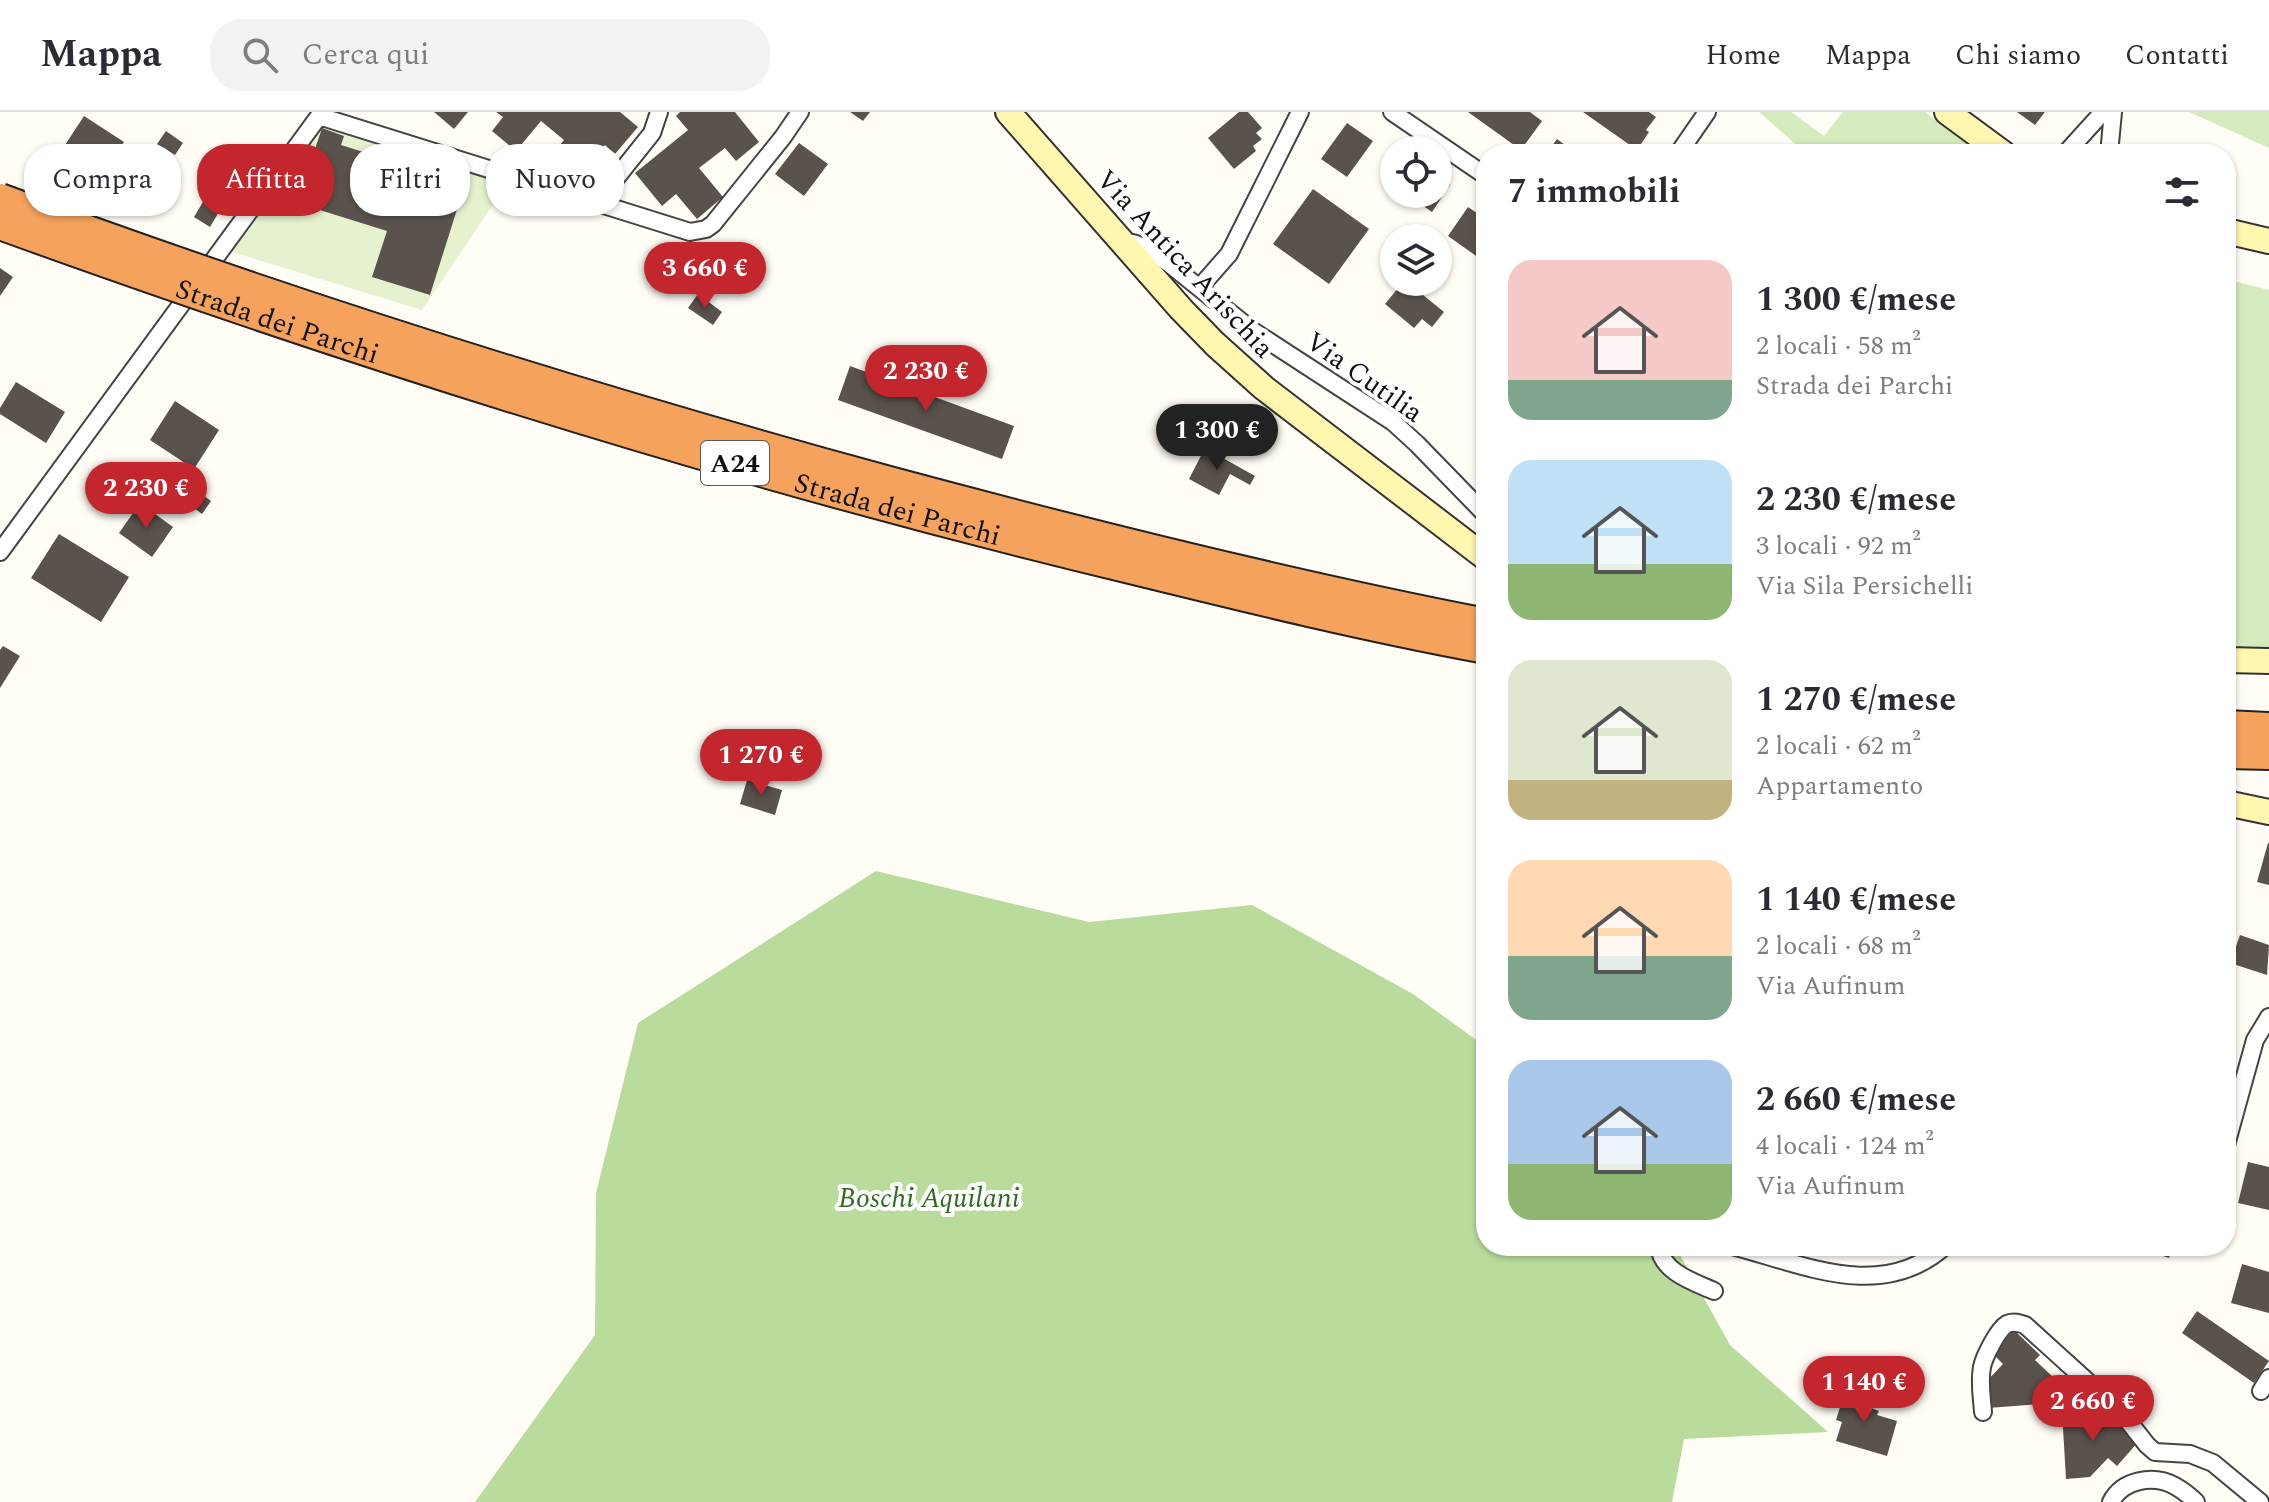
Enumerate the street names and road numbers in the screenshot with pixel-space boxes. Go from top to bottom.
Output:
street label: Via Antica Arischia [1086,160,1284,369]
street label: Strada dei Parchi [170,268,385,376]
street label: Via Cutilia [1296,321,1432,434]
road number: A24 [701,441,769,485]
street label: Strada dei Parchi [789,462,1005,558]

